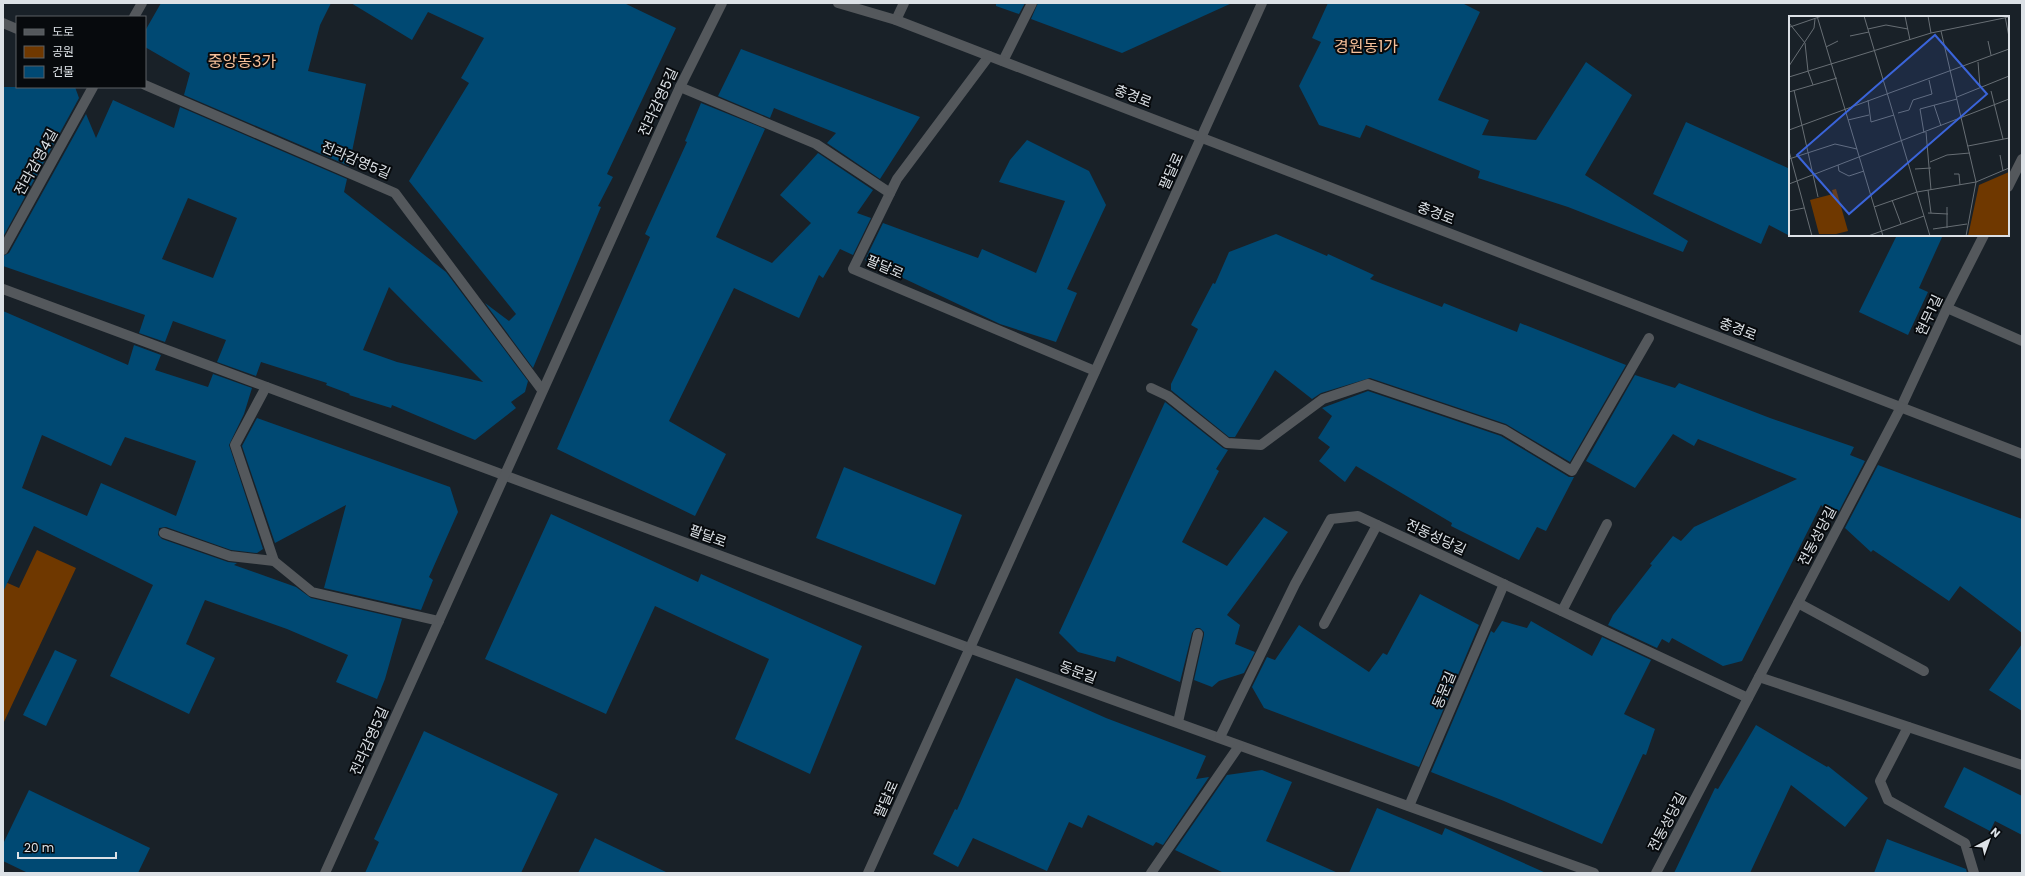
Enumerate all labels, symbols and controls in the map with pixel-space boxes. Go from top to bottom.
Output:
legend [16,16,146,88]
inset map [1789,16,2009,236]
text: 도로 [52,23,74,40]
district label: 경원동1가 [1334,35,1398,58]
text: 공원 [52,43,74,60]
district label: 중앙동3가 [208,50,276,73]
text: 건물 [52,63,74,80]
street label: 전라감영5길 [633,65,683,139]
street label: 충경로 [1111,80,1155,112]
street label: 전라감영4길 [10,125,62,199]
street label: 전라감영5길 [318,136,394,184]
street label: 팔달로 [1154,149,1188,193]
street label: 충경로 [1414,197,1458,229]
street label: 팔달로 [863,250,907,284]
street label: 현무1길 [1911,291,1947,339]
street label: 충경로 [1716,313,1760,345]
street label: 전동성당길 [1793,503,1841,569]
street label: 전동성당길 [1403,514,1469,560]
street label: 팔달로 [686,520,730,552]
street label: 동문길 [1056,656,1100,688]
street label: 동문길 [1427,668,1461,712]
street label: 전라감영5길 [345,703,393,779]
street label: 팔달로 [869,777,903,821]
street label: 전동성당길 [1643,789,1691,855]
north arrow [1969,820,2009,860]
text: N [1987,824,2004,841]
scale bar [18,834,116,860]
text: 20 m [24,839,54,856]

